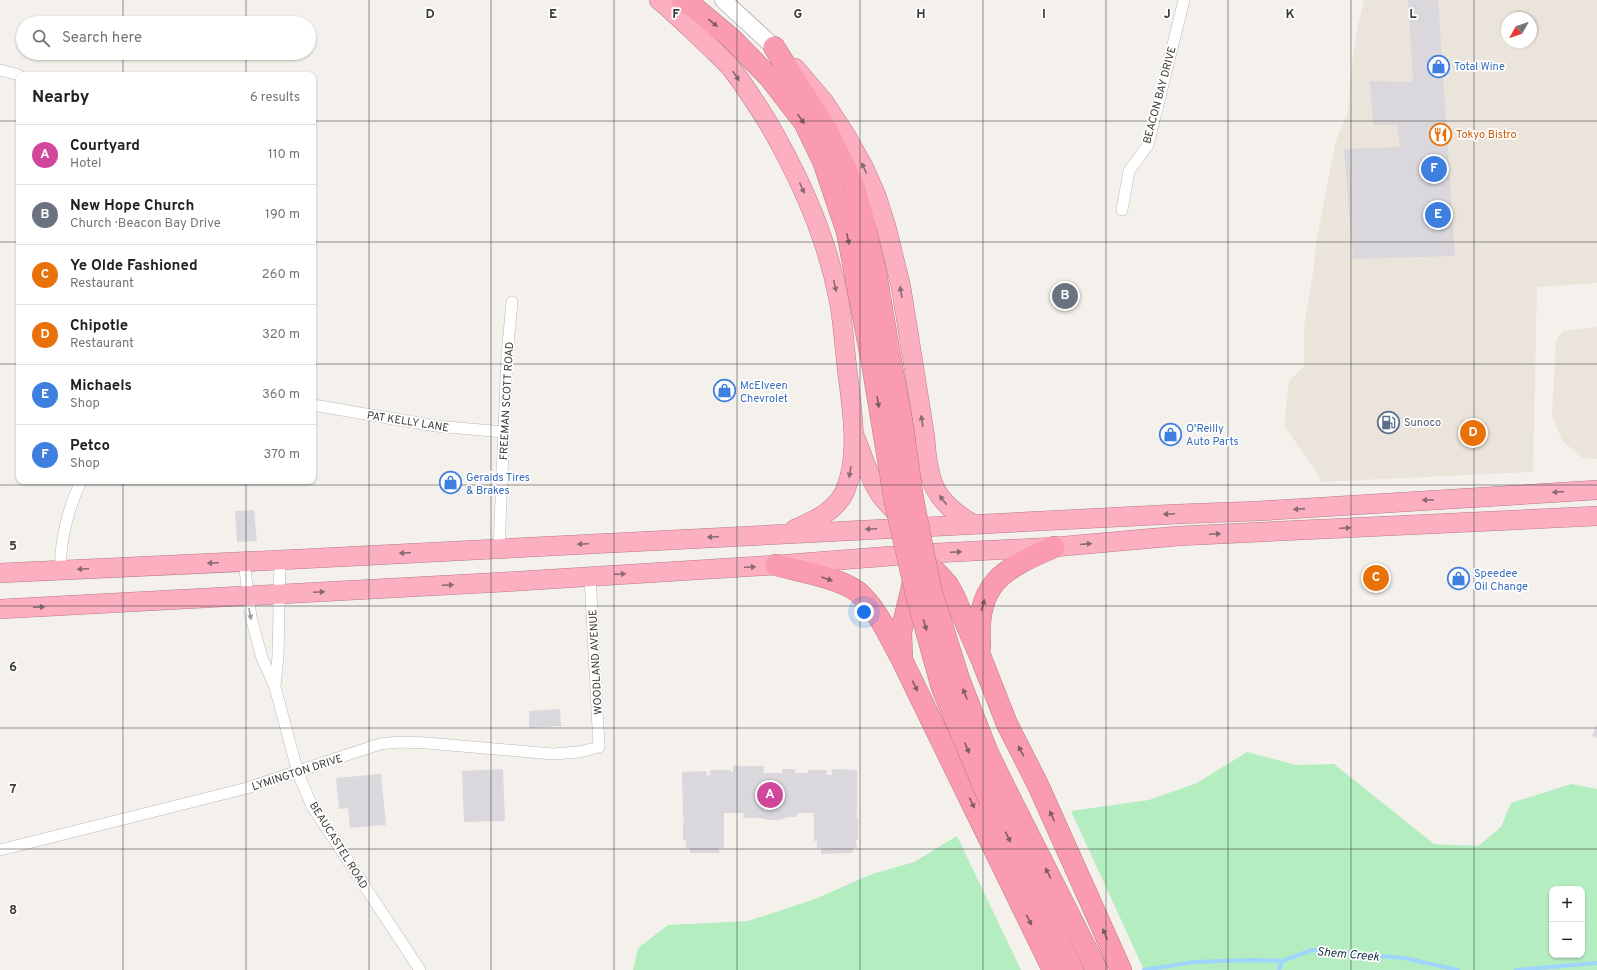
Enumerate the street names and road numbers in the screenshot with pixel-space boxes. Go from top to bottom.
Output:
street label: BEACON BAY DRIVE [1140,45,1180,145]
street label: FREEMAN SCOTT ROAD [497,342,517,461]
street label: PAT KELLY LANE [366,409,450,435]
street label: WOODLAND AVENUE [586,609,606,715]
street label: LYMINGTON DRIVE [250,752,345,794]
street label: BEAUCASTEL ROAD [306,799,371,892]

